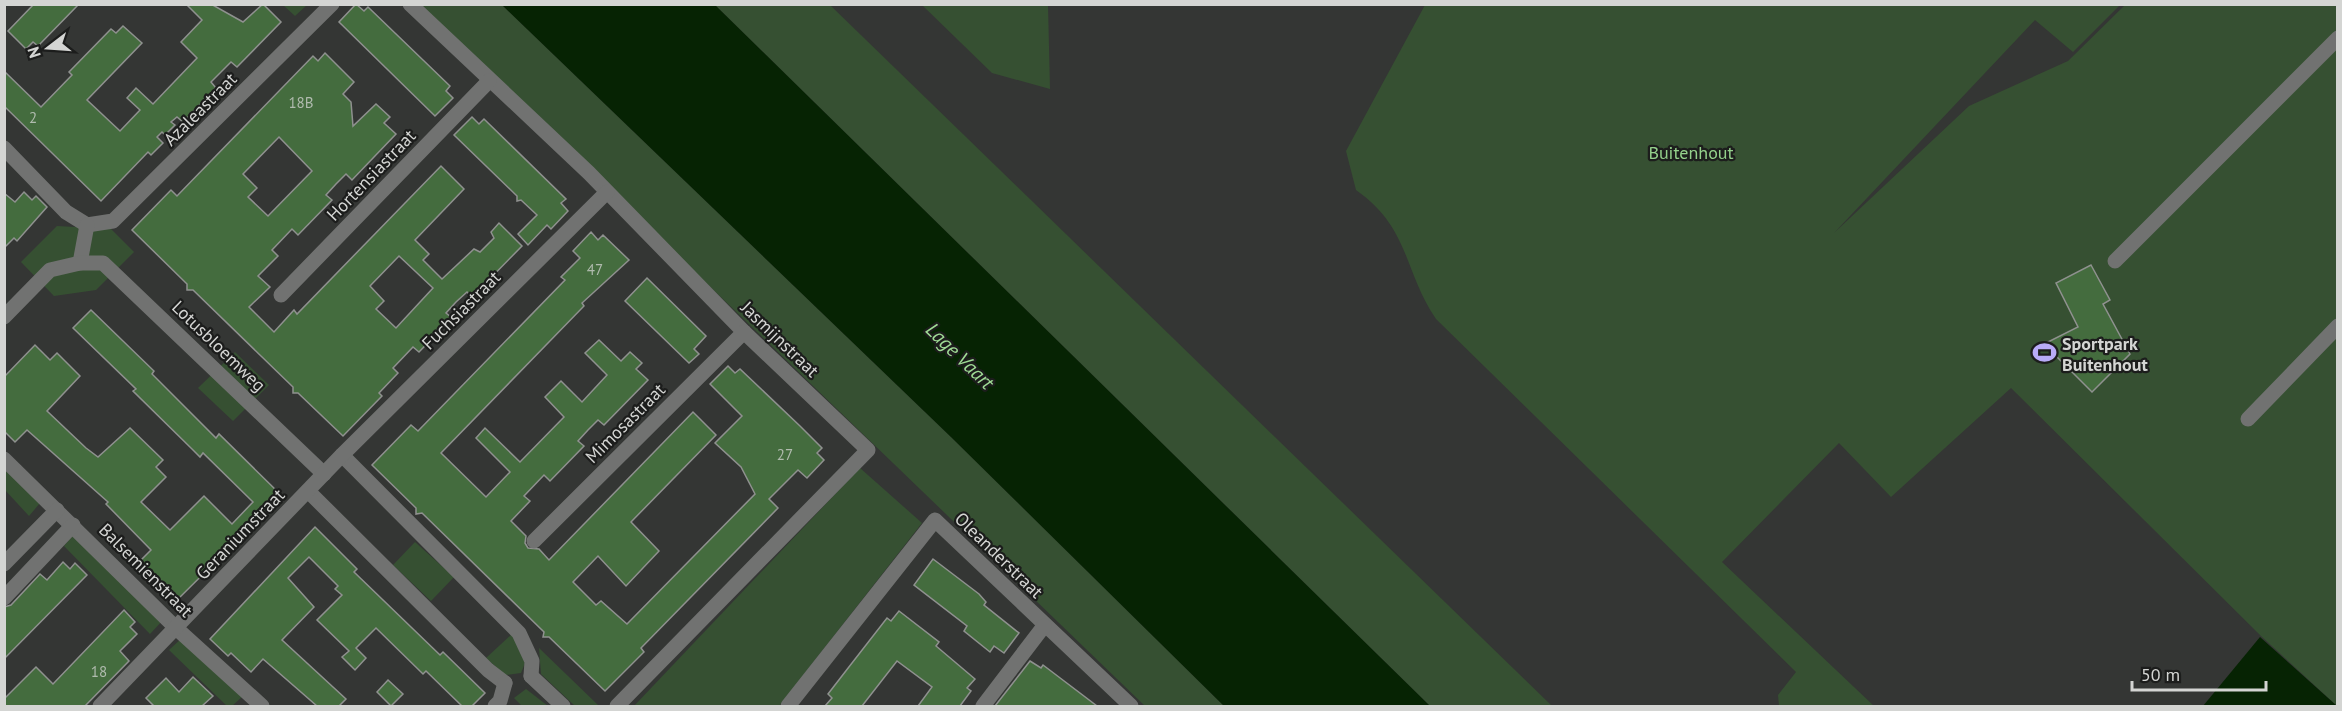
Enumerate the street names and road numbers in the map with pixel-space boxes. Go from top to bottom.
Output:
street label: Azaleastraat [159,68,241,150]
street label: Hortensiastraat [322,124,420,226]
street label: Fuchsiastraat [417,266,505,354]
street label: Jasmijnstraat [735,295,824,382]
street label: Lotusbloemweg [167,296,271,396]
street label: Mimosastraat [580,378,670,468]
street label: Geraniumstraat [191,484,289,584]
street label: Oleanderstraat [950,507,1048,603]
street label: Balsemienstraat [94,518,198,622]

